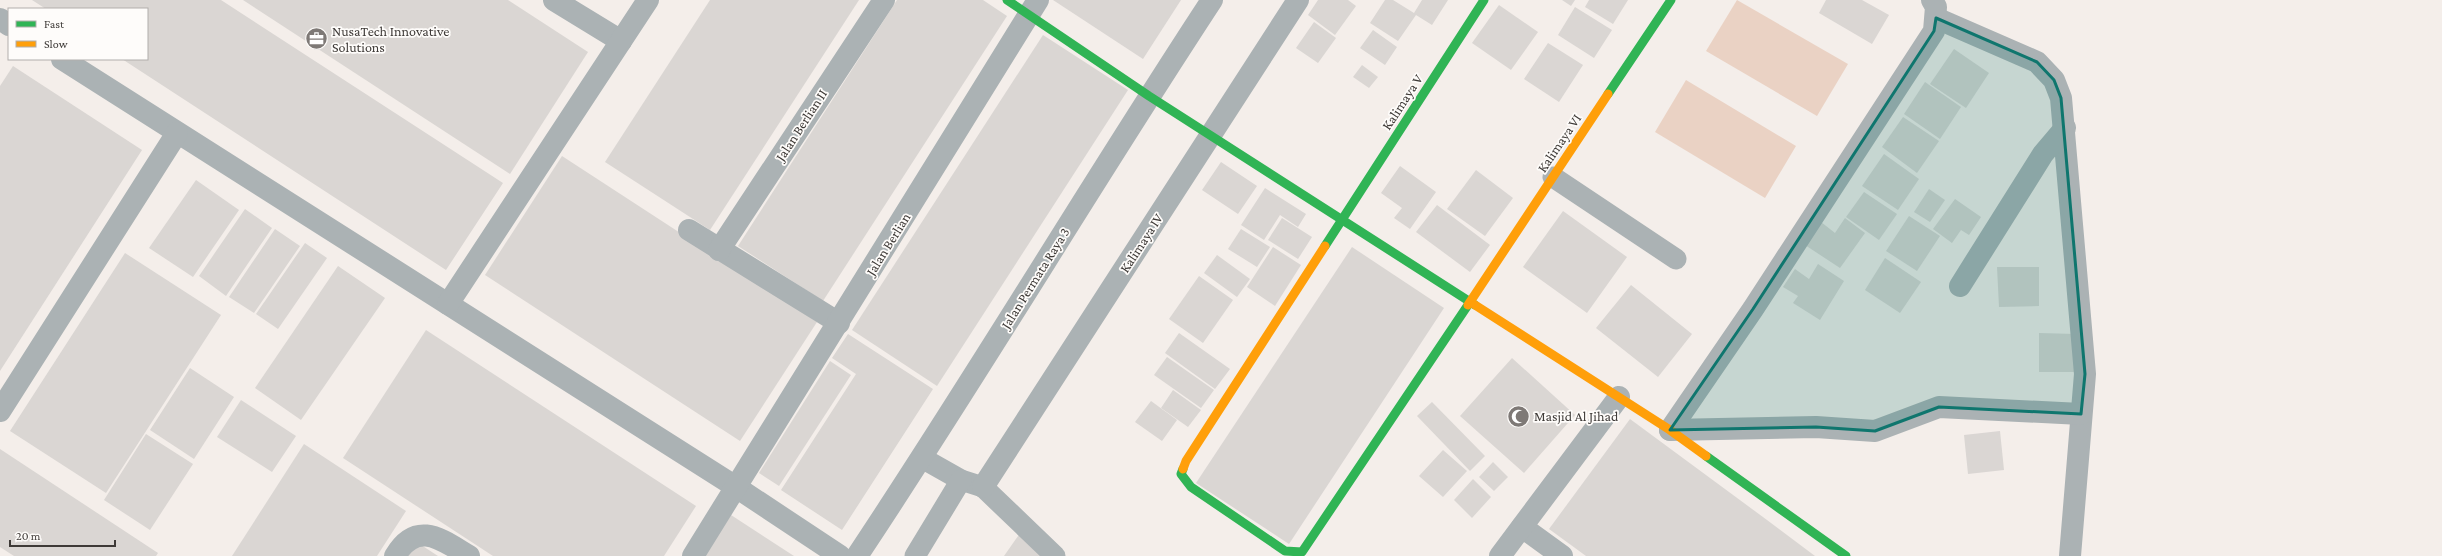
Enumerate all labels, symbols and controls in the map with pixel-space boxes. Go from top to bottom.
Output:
legend [8,8,148,60]
text: Fast [44,17,65,31]
place label: NusaTech Innovative Solutions [332,23,450,55]
office icon: NusaTech Innovative Solutions [304,26,330,52]
text: Slow [44,37,68,51]
street label: Kalimaya V [1378,71,1426,133]
street label: Jalan Berlian II [771,86,830,165]
street label: Kalimaya VI [1534,111,1584,175]
street label: Jalan Berlian [861,209,914,280]
street label: Kalimaya IV [1116,211,1166,275]
street label: Jalan Permata Raya 3 [996,224,1073,333]
mosque icon: Masjid Al Jihad [1505,403,1531,429]
place label: Masjid Al Jihad [1534,408,1619,425]
scale bar [10,522,115,548]
text: 20 m [16,529,41,543]

